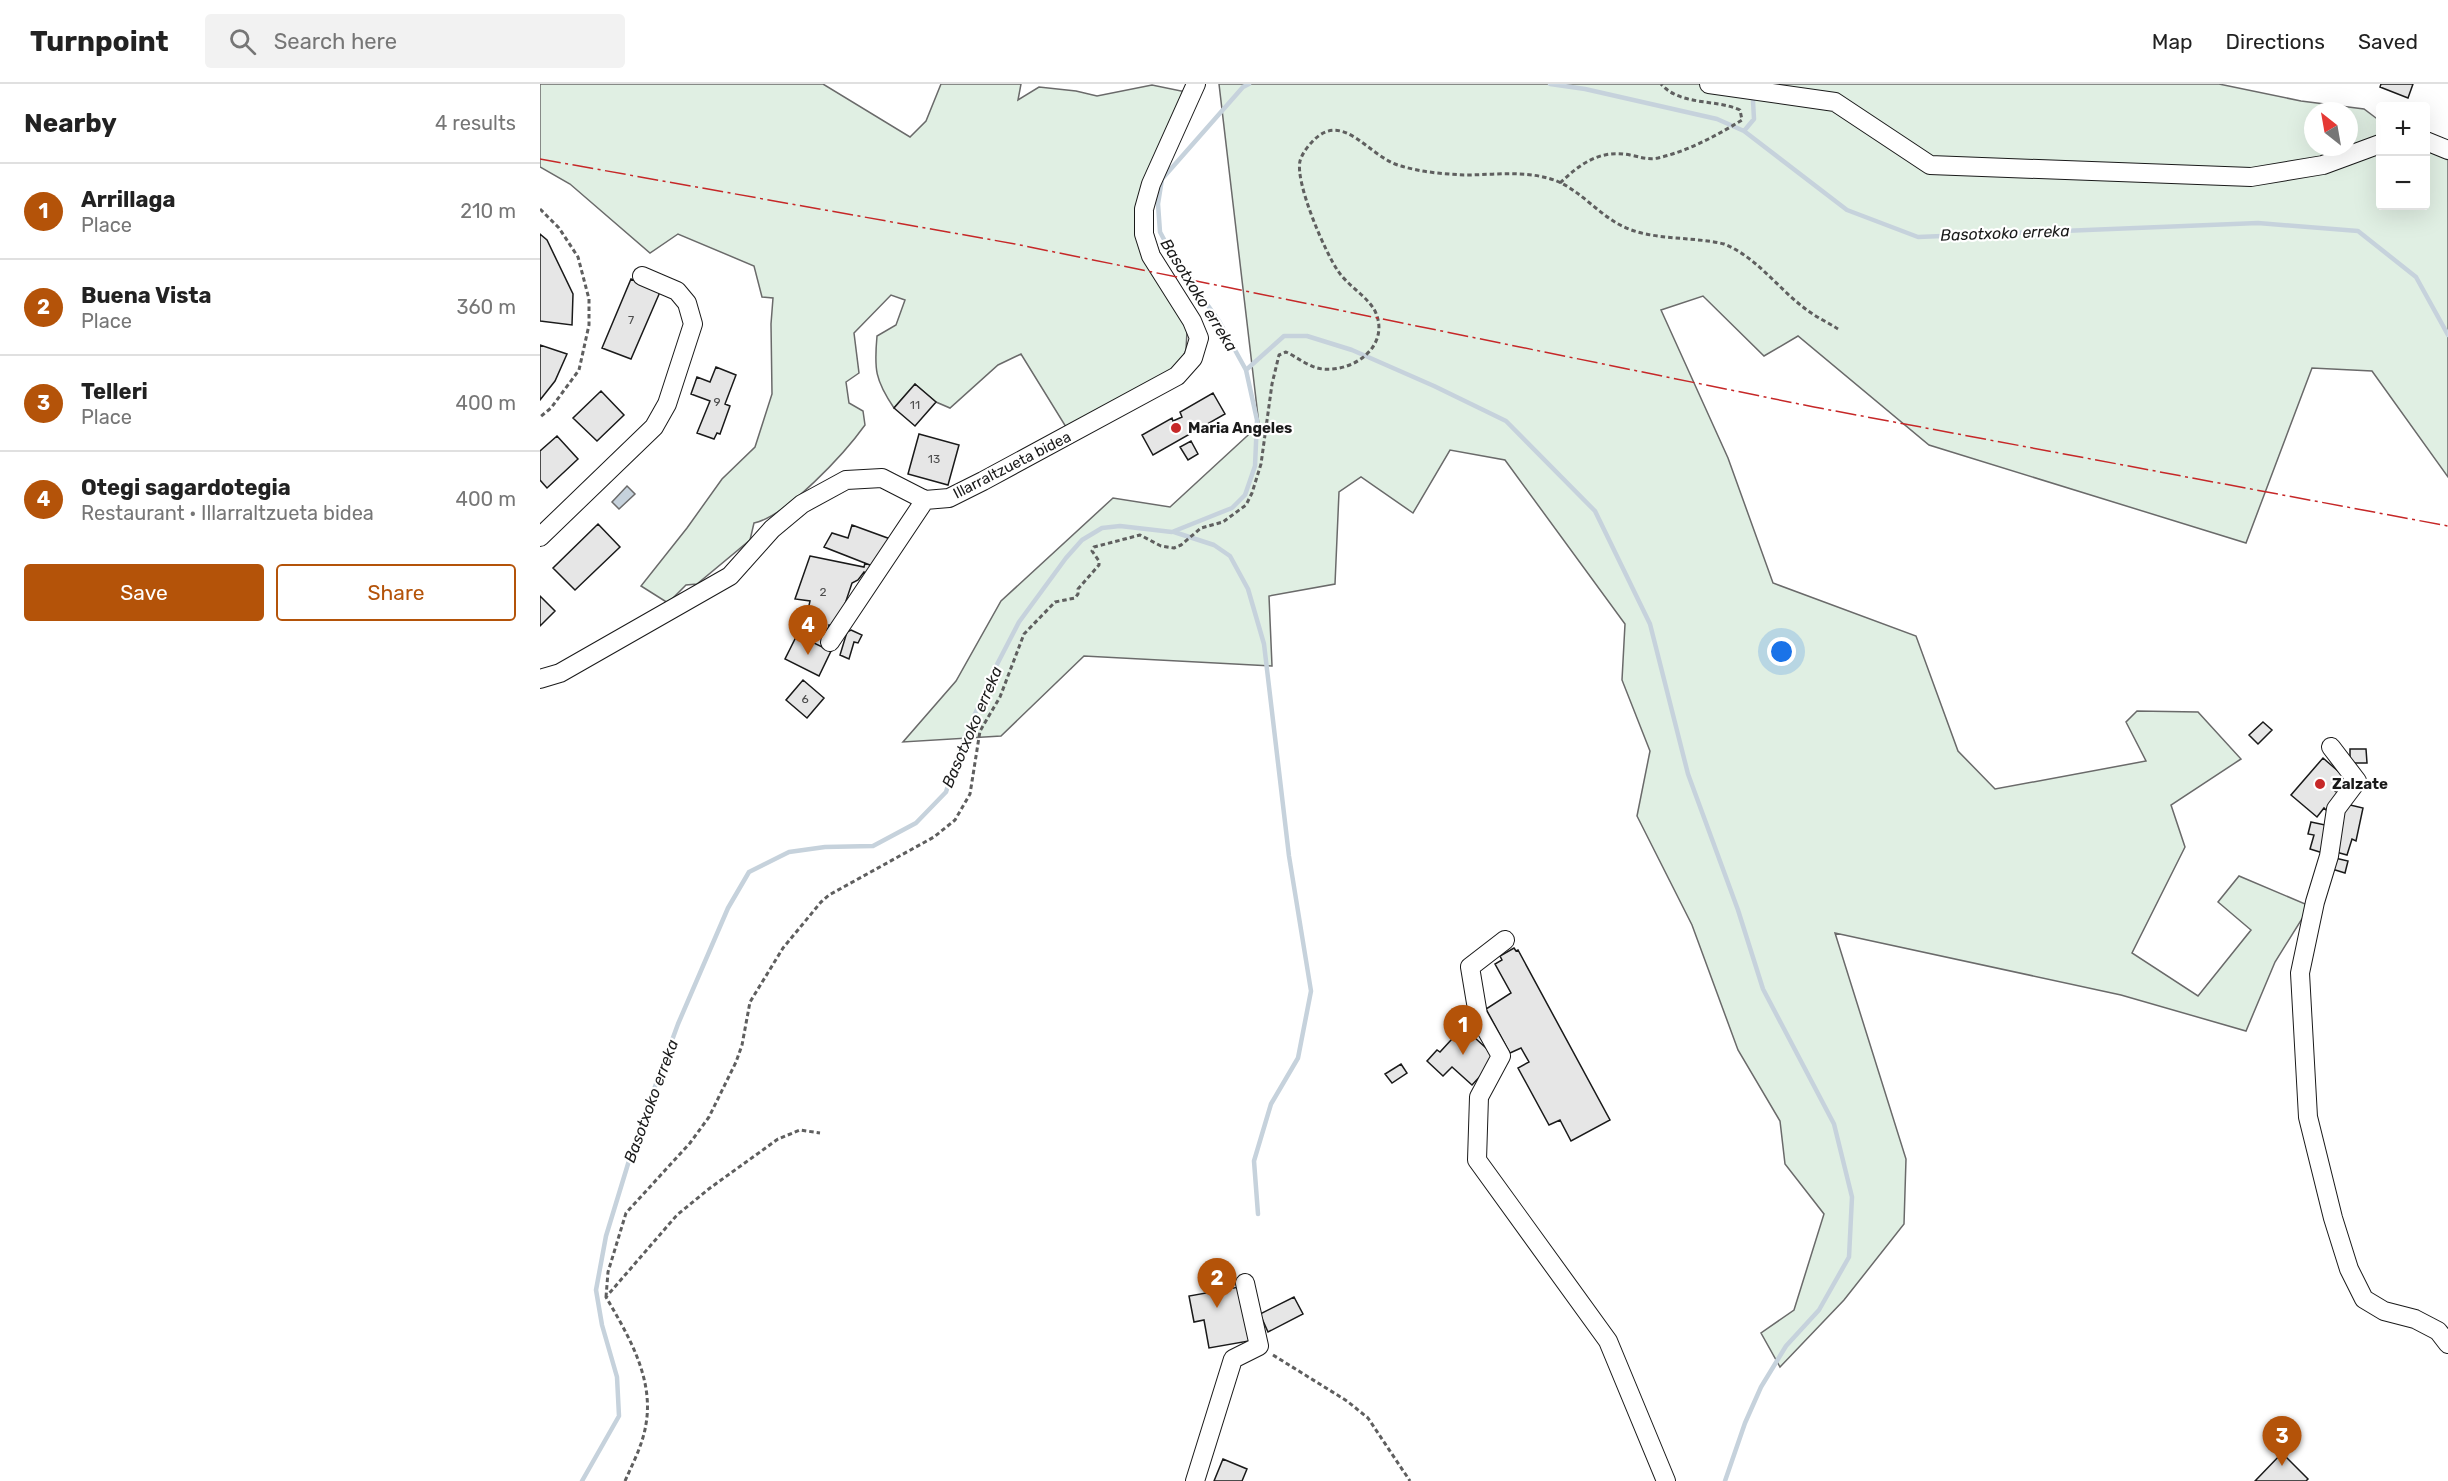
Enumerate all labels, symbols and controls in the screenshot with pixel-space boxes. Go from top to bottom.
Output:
search box [205,14,625,68]
text: Turnpoint [30,25,169,58]
icon: search [226,25,259,58]
text: Search here [274,28,397,55]
text: Map [2152,29,2193,54]
text: Directions [2226,29,2325,54]
text: Saved [2358,29,2418,54]
north arrow [2304,102,2358,156]
map controls [2376,102,2430,210]
button: + [2376,102,2430,156]
text: Nearby [24,108,117,139]
text: 4 results [435,111,516,135]
button: − [2376,156,2430,210]
text: Arrillaga [81,186,176,213]
text: 1 [39,199,48,223]
text: 210 m [460,199,516,223]
text: Place [81,213,132,237]
water label: Basotxoko erreka [1940,221,2070,245]
water label: Basotxoko erreka [1157,235,1241,355]
text: Buena Vista [81,282,212,309]
text: 2 [37,295,50,319]
text: 360 m [457,295,516,319]
text: Place [81,309,132,333]
house number: 7 [628,313,634,327]
text: Telleri [81,378,148,405]
text: 3 [37,391,50,415]
text: 400 m [456,391,516,415]
house number: 9 [713,395,721,409]
house number: 11 [910,398,920,412]
text: Place [81,405,132,429]
place label: Maria Angeles [1188,419,1292,437]
marker: Maria Angeles [1169,421,1183,435]
street label: Illarraltzueta bidea [950,428,1074,502]
house number: 13 [928,452,940,466]
text: Otegi sagardotegia [81,474,291,501]
text: 4 [37,487,50,511]
text: 400 m [456,487,516,511]
text: Restaurant · Illarraltzueta bidea [81,501,374,525]
button: Save [24,564,264,621]
button: Share [276,564,516,621]
house number: 2 [819,585,827,599]
pin: 4 [788,606,828,655]
your location [1767,637,1796,666]
water label: Basotxoko erreka [938,664,1006,790]
house number: 6 [801,692,809,706]
place label: Zalzate [2332,775,2388,793]
marker: Zalzate [2313,777,2327,791]
pin: 1 [1444,1006,1482,1055]
water label: Basotxoko erreka [620,1037,682,1165]
pin: 2 [1198,1258,1236,1308]
pin: 3 [2262,1416,2302,1466]

